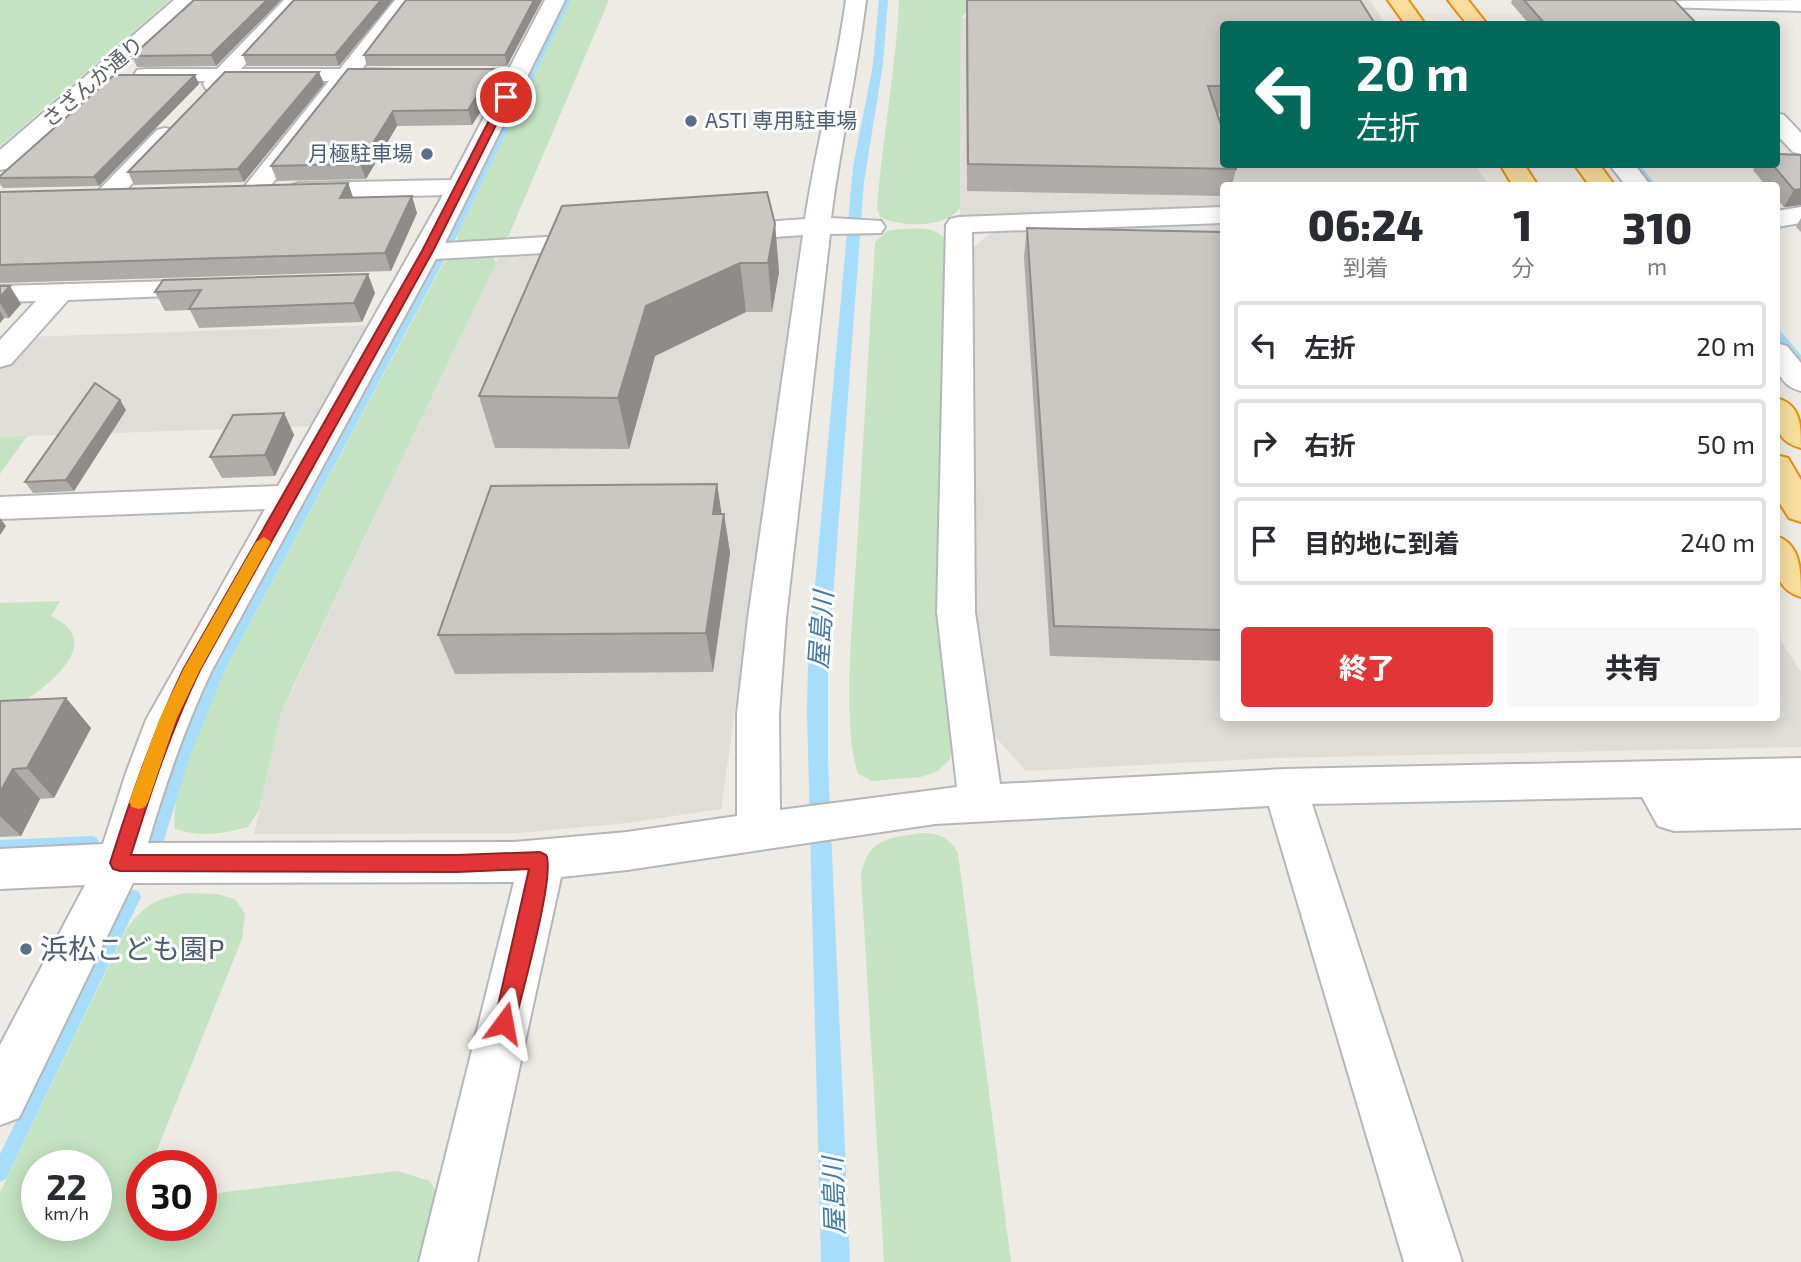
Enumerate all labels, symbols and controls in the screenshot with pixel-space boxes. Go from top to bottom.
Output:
street label: さざんか通り [36,30,148,132]
text: 20 m [1356,42,1469,101]
icon: left [1241,49,1332,140]
pin [476,67,536,127]
icon: arrive [487,78,525,116]
place label: ASTI 専用駐車場 [705,107,857,132]
text: 左折 [1356,107,1420,145]
marker: ASTI 専用駐車場 [683,113,699,129]
place label: 月極駐車場 [308,140,413,165]
marker: 月極駐車場 [419,146,435,162]
text: 06:24 [1308,199,1423,249]
text: 1 [1513,199,1532,249]
text: 310 [1622,202,1692,252]
text: m [1647,252,1667,280]
text: 到着 [1343,253,1389,281]
text: 分 [1511,253,1534,281]
icon: left [1245,326,1283,364]
text: 20 m [1696,330,1755,361]
text: 左折 [1304,331,1356,362]
icon: right [1245,424,1283,462]
text: 50 m [1697,428,1755,459]
text: 右折 [1304,429,1356,460]
icon: arrive [1245,522,1283,560]
text: 240 m [1680,526,1755,557]
text: 目的地に到着 [1304,527,1460,558]
water label: 屋島川 [801,587,838,670]
button: 終了 [1241,627,1493,707]
button: 共有 [1507,627,1759,707]
place label: 浜松こども園P [40,931,225,965]
marker: 浜松こども園P [18,941,34,957]
position arrow [467,986,541,1060]
speed limit sign: 30 [126,1150,217,1241]
water label: 屋島川 [816,1154,849,1236]
text: 22 [46,1165,87,1207]
text: km/h [44,1202,89,1224]

